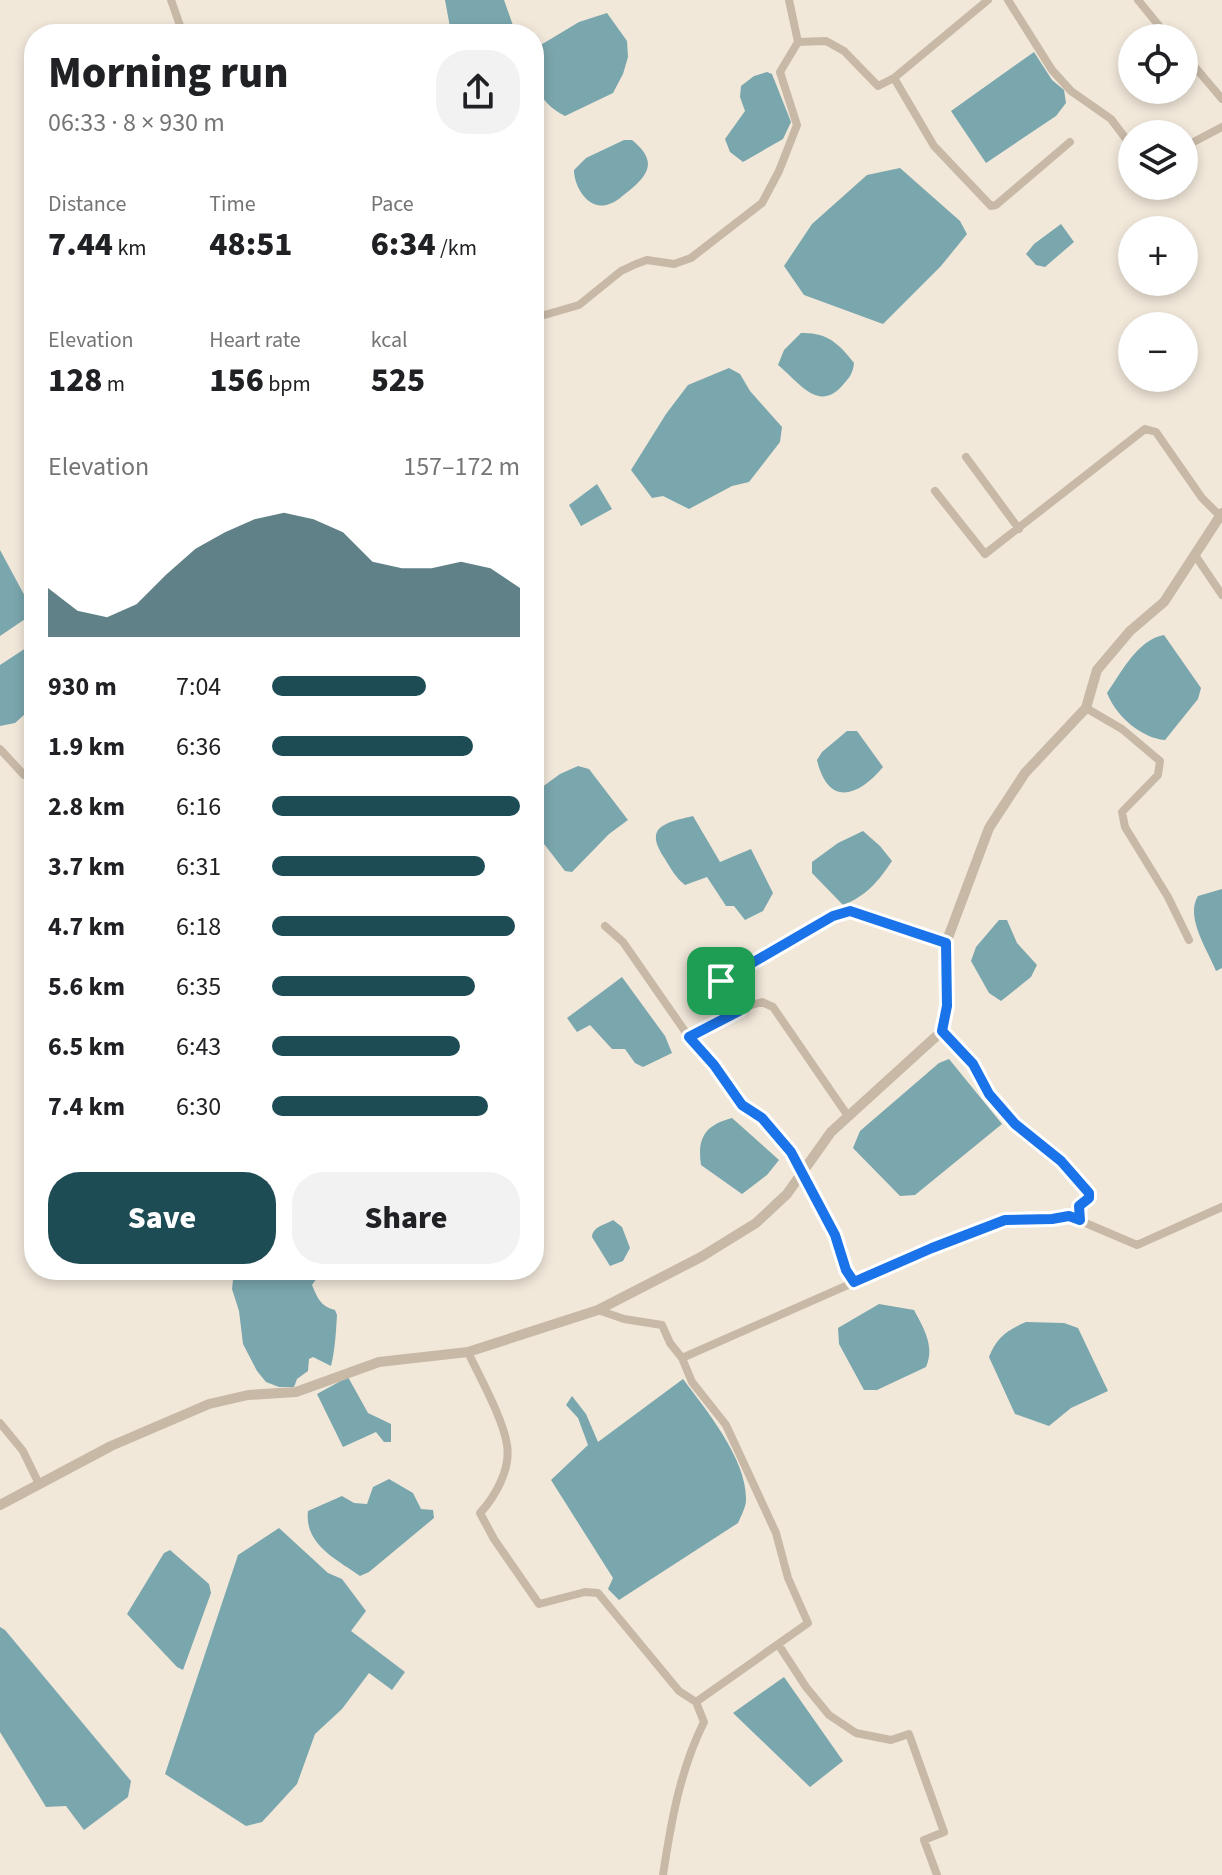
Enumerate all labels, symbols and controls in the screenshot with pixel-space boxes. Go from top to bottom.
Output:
map controls [1118,24,1198,392]
button: locate [1118,24,1198,104]
text: Morning run [48,42,289,105]
button: share [436,50,520,134]
text: 06:33 · 8 × 930 m [48,104,225,141]
button: layers [1118,120,1198,200]
text: Distance [48,188,126,220]
text: Time [209,188,256,220]
text: Pace [371,188,414,220]
button: + [1118,216,1198,296]
text: 7.44 [48,220,113,269]
text: 48:51 [209,220,293,269]
text: 6:34 [371,220,436,269]
text: km [113,232,147,264]
text: /km [436,232,477,264]
button: − [1118,312,1198,392]
text: Elevation [48,324,134,356]
text: Heart rate [209,324,301,356]
text: kcal [371,324,408,356]
text: 128 [48,356,102,405]
text: 156 [209,356,264,405]
text: 525 [371,356,425,405]
text: m [102,368,125,400]
text: bpm [264,368,311,400]
text: Elevation [48,448,149,485]
text: 157–172 m [403,448,520,485]
text: 930 m [48,668,117,705]
text: 7:04 [176,668,221,705]
text: 1.9 km [48,728,125,765]
text: 6:36 [176,728,221,765]
text: 2.8 km [48,788,125,825]
text: 6:16 [176,788,221,825]
text: 3.7 km [48,848,125,885]
text: 6:31 [176,848,221,885]
text: 4.7 km [48,908,125,945]
text: 6:18 [176,908,221,945]
pin [687,947,755,1015]
icon: arrive [699,959,743,1003]
text: 5.6 km [48,968,125,1005]
text: 6:35 [176,968,221,1005]
text: 6.5 km [48,1028,125,1065]
text: 6:43 [176,1028,221,1065]
text: 7.4 km [48,1088,125,1125]
text: 6:30 [176,1088,221,1125]
button: Save [48,1172,276,1264]
button: Share [292,1172,520,1264]

